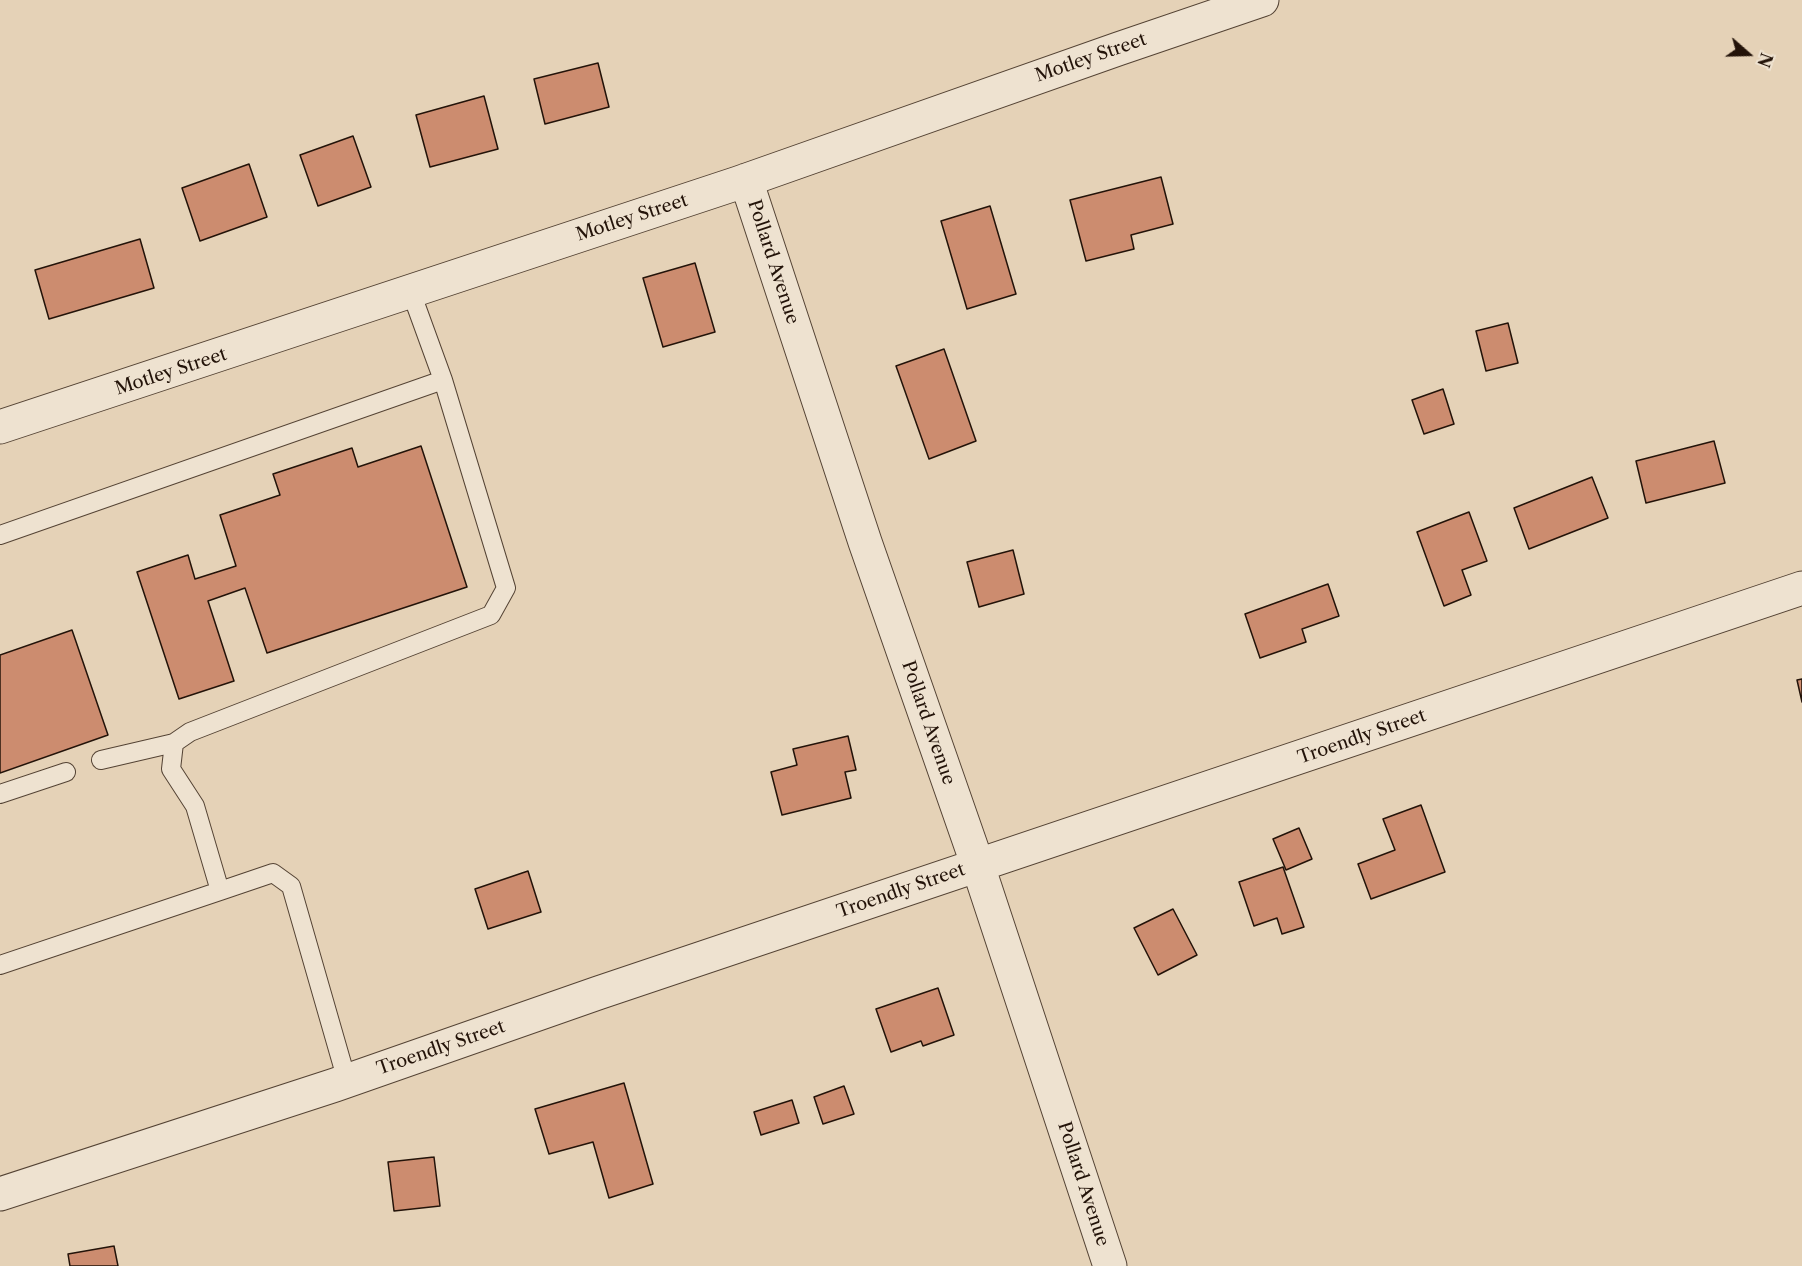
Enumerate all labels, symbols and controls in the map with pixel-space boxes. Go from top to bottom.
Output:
north arrow [1718,24,1778,84]
street label: Motley Street [1033,29,1149,87]
text: N [1753,50,1777,70]
street label: Motley Street [573,190,691,246]
street label: Pollard Avenue [743,197,803,327]
street label: Motley Street [112,344,230,400]
street label: Pollard Avenue [897,658,959,788]
street label: Troendly Street [1295,705,1429,769]
street label: Troendly Street [834,859,968,923]
street label: Troendly Street [374,1016,508,1080]
street label: Pollard Avenue [1053,1119,1113,1249]

